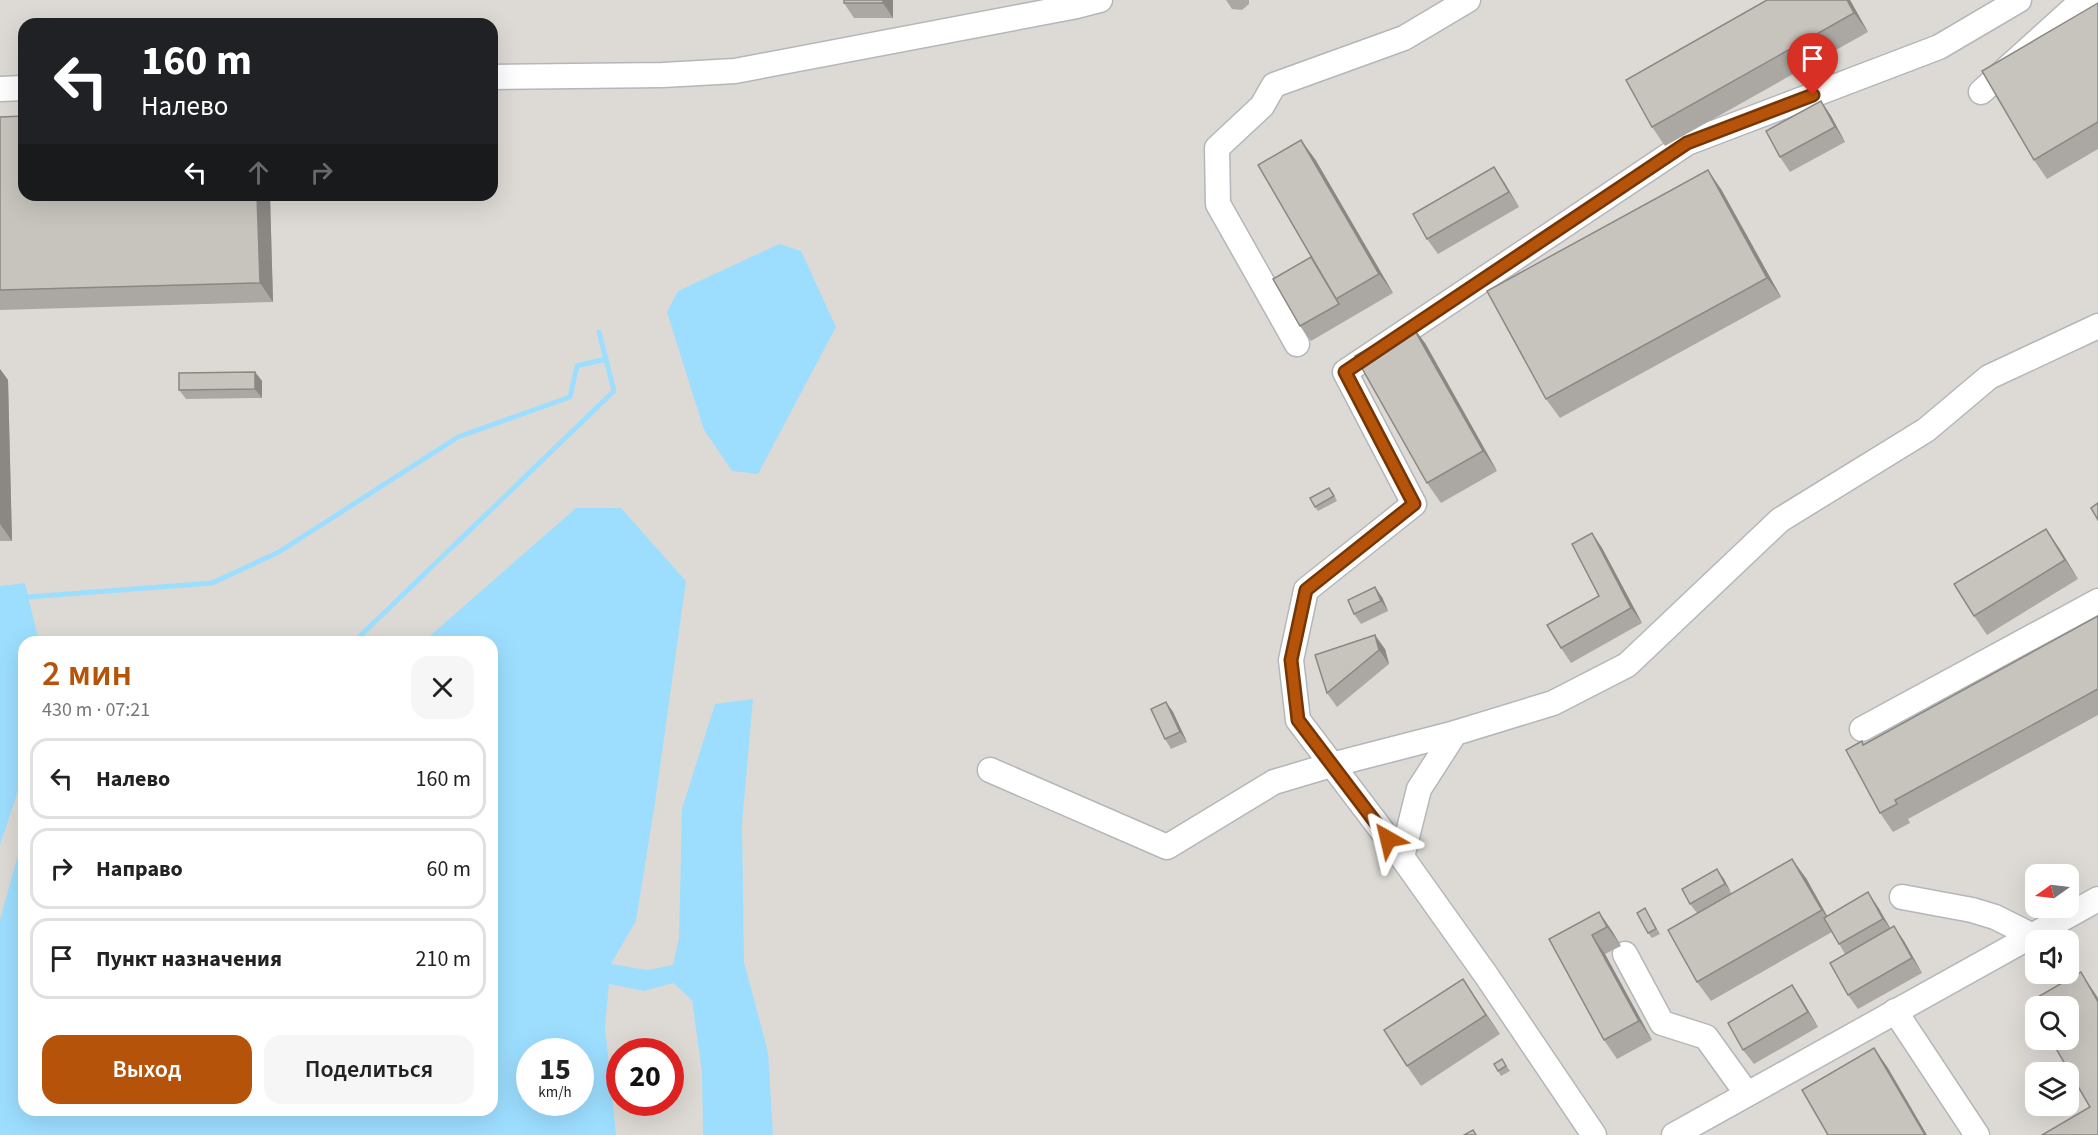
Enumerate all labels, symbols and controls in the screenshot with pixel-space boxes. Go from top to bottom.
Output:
text: 160 m [141,31,252,91]
pin [1787,33,1838,95]
icon: left [42,42,120,120]
icon: arrive [1796,42,1829,75]
text: Налево [141,87,228,126]
icon: left [179,156,212,189]
icon: ahead [242,156,275,189]
icon: right [305,156,338,189]
text: 2 мин [42,648,132,699]
button: close [411,656,474,719]
text: 430 m · 07:21 [42,696,150,724]
icon: left [45,762,78,795]
text: Налево [96,763,170,795]
text: 160 m [416,763,471,795]
position arrow [1356,807,1420,871]
icon: right [45,852,78,885]
text: Направо [96,853,183,885]
text: 60 m [426,853,471,885]
north arrow [2025,864,2079,918]
map controls [2025,864,2079,1116]
button: sound [2025,930,2079,984]
icon: arrive [45,942,78,975]
text: Пункт назначения [96,943,282,975]
text: 210 m [416,943,471,975]
button: search [2025,996,2079,1050]
button: Выход [42,1035,252,1104]
button: Поделиться [264,1035,474,1104]
speed limit sign: 20 [606,1038,684,1116]
text: 15 [539,1048,571,1091]
button: layers [2025,1062,2079,1116]
text: km/h [538,1082,572,1103]

